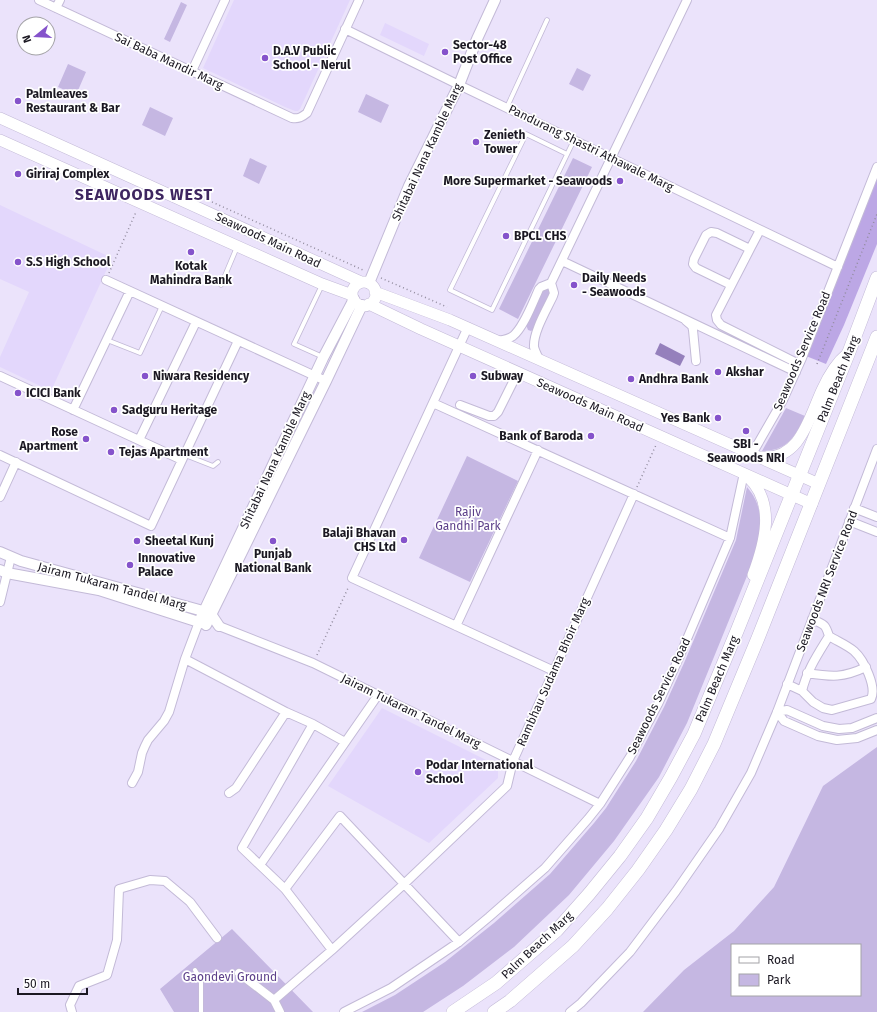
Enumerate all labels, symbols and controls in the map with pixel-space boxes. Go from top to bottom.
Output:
north arrow [16,16,56,56]
street label: Sai Baba Mandir Marg [113,30,226,93]
text: N [20,33,34,44]
place label: Sector-48 Post Office [453,38,512,66]
place label: D.A.V Public School - Nerul [273,44,351,72]
marker: Sector-48 Post Office [440,47,450,57]
marker: D.A.V Public School - Nerul [260,53,270,63]
street label: Shitabai Nana Kamble Marg [389,80,465,223]
place label: Palmleaves Restaurant & Bar [26,87,120,115]
marker: Palmleaves Restaurant & Bar [13,96,23,106]
street label: Pandurang Shastri Athawale Marg [506,102,676,194]
place label: Zenieth Tower [484,128,525,156]
marker: Zenieth Tower [471,137,481,147]
place label: Giriraj Complex [26,167,110,181]
marker: Giriraj Complex [13,169,23,179]
place label: More Supermarket - Seawoods [444,174,612,188]
marker: More Supermarket - Seawoods [615,176,625,186]
district label: SEAWOODS WEST [75,185,213,204]
street label: Seawoods Main Road [213,209,323,271]
place label: BPCL CHS [514,229,566,243]
marker: BPCL CHS [501,231,511,241]
marker: Kotak Mahindra Bank [186,247,196,257]
place label: S.S High School [26,255,111,269]
marker: S.S High School [13,257,23,267]
place label: Kotak Mahindra Bank [150,259,232,287]
place label: Daily Needs - Seawoods [582,271,647,299]
marker: Daily Needs - Seawoods [569,280,579,290]
street label: Seawoods Service Road [771,289,833,413]
street label: Palm Beach Marg [814,333,862,424]
place label: Akshar [725,365,764,379]
marker: Akshar [713,367,723,377]
place label: Niwara Residency [153,369,250,383]
place label: Subway [481,369,524,383]
marker: Niwara Residency [140,371,150,381]
marker: Subway [468,371,478,381]
place label: Andhra Bank [638,372,709,386]
marker: Andhra Bank [626,374,636,384]
street label: Seawoods Main Road [535,375,645,435]
place label: ICICI Bank [26,386,81,400]
marker: ICICI Bank [13,388,23,398]
street label: Shitabai Nana Kamble Marg [237,388,313,531]
place label: Sadguru Heritage [122,403,218,417]
marker: Sadguru Heritage [109,405,119,415]
place label: Yes Bank [660,411,710,425]
marker: Yes Bank [713,413,723,423]
place label: Rose Apartment [19,425,78,453]
marker: SBI - Seawoods NRI [741,426,751,436]
place label: Bank of Baroda [499,429,583,443]
marker: Bank of Baroda [586,431,596,441]
marker: Rose Apartment [81,434,91,444]
place label: SBI - Seawoods NRI [707,437,785,465]
place label: Tejas Apartment [119,445,209,459]
marker: Tejas Apartment [106,447,116,457]
park label: Rajiv Gandhi Park [435,505,502,533]
street label: Seawoods NRI Service Road [794,508,860,654]
place label: Balaji Bhavan CHS Ltd [322,526,396,554]
place label: Sheetal Kunj [145,534,214,548]
marker: Balaji Bhavan CHS Ltd [399,535,409,545]
marker: Sheetal Kunj [132,536,142,546]
marker: Punjab National Bank [268,536,278,546]
place label: Punjab National Bank [235,547,312,575]
place label: Innovative Palace [138,551,196,579]
street label: Jairam Tukaram Tandel Marg [36,559,189,613]
marker: Innovative Palace [125,560,135,570]
street label: Rambhau Sudama Bhoir Marg [514,595,592,748]
street label: Palm Beach Marg [692,633,742,724]
street label: Seawoods Service Road [625,635,693,757]
street label: Jairam Tukaram Tandel Marg [339,671,484,751]
place label: Podar International School [426,758,533,786]
marker: Podar International School [413,767,423,777]
street label: Palm Beach Marg [498,908,576,982]
legend [731,944,861,996]
text: Road [767,953,795,967]
scale bar [18,970,87,996]
park label: Gaondevi Ground [183,970,277,984]
text: Park [767,973,791,987]
text: 50 m [24,977,50,991]

